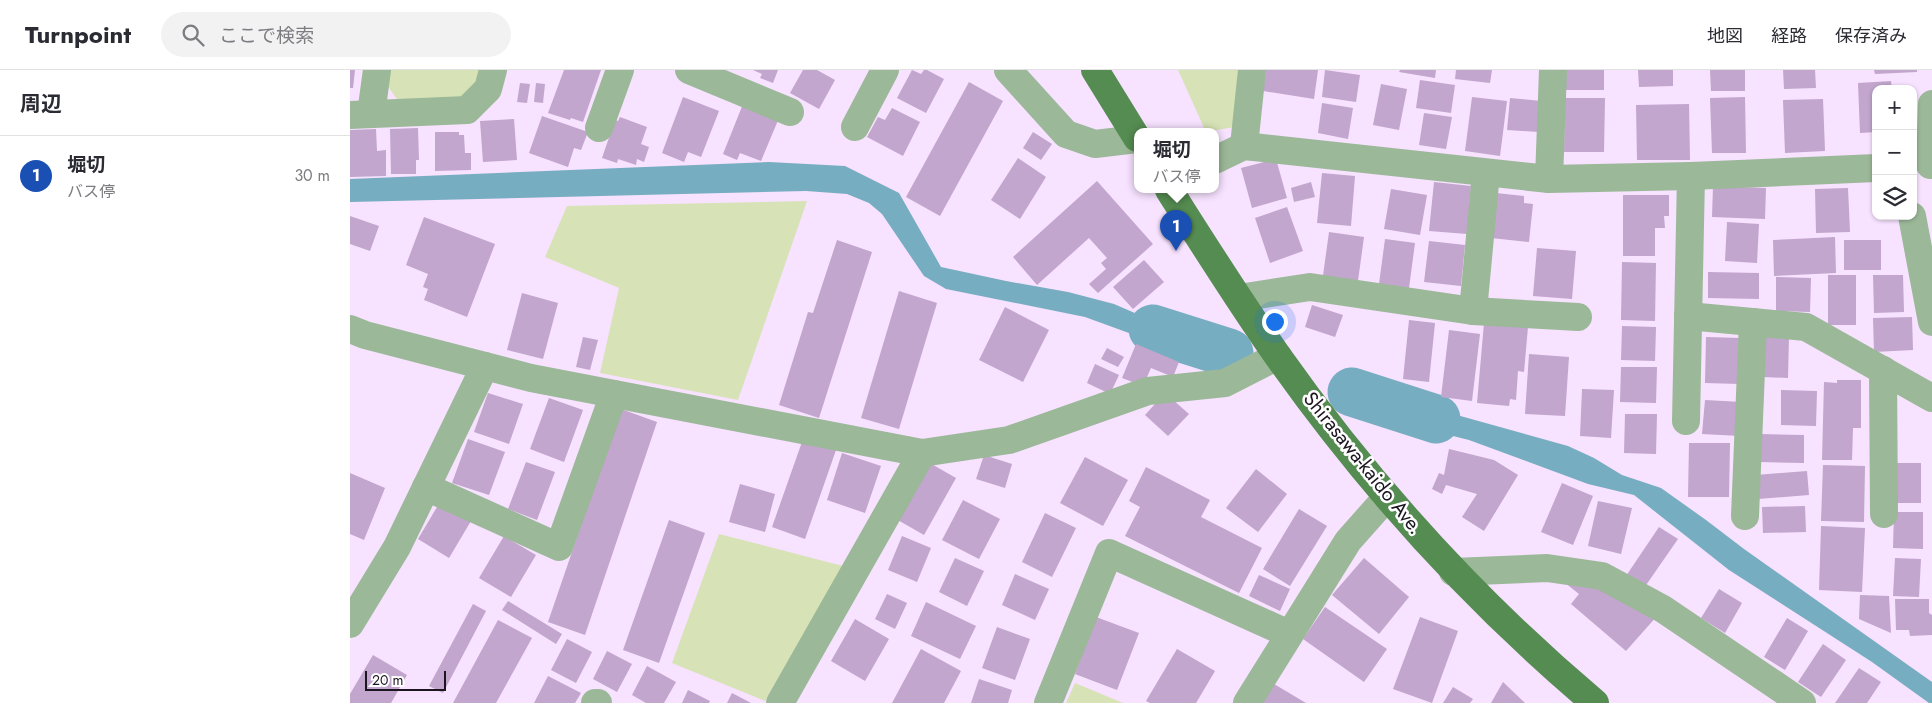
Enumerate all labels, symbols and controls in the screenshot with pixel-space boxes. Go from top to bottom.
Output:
search box [161,12,511,57]
text: Turnpoint [25,17,131,52]
icon: search [179,21,207,49]
text: ここで検索 [219,22,314,49]
text: 地図 [1707,23,1743,49]
text: 経路 [1771,23,1807,49]
text: 保存済み [1835,23,1907,49]
map controls [1872,85,1917,220]
button: + [1872,85,1917,130]
text: 周辺 [20,89,62,119]
popup [1134,128,1219,193]
button: − [1872,130,1917,175]
text: 堀切 [1152,136,1191,163]
text: 堀切 [67,151,105,178]
text: 1 [32,164,40,187]
text: 30 m [294,164,330,187]
text: バス停 [1152,165,1201,188]
button: layers [1872,175,1917,220]
text: バス停 [67,180,115,203]
pin: 1 [1160,210,1192,251]
your location [1262,309,1288,335]
street label: Shirasawa-kaido Ave. [1296,385,1430,541]
scale bar [365,668,446,691]
text: 20 m [372,670,404,690]

